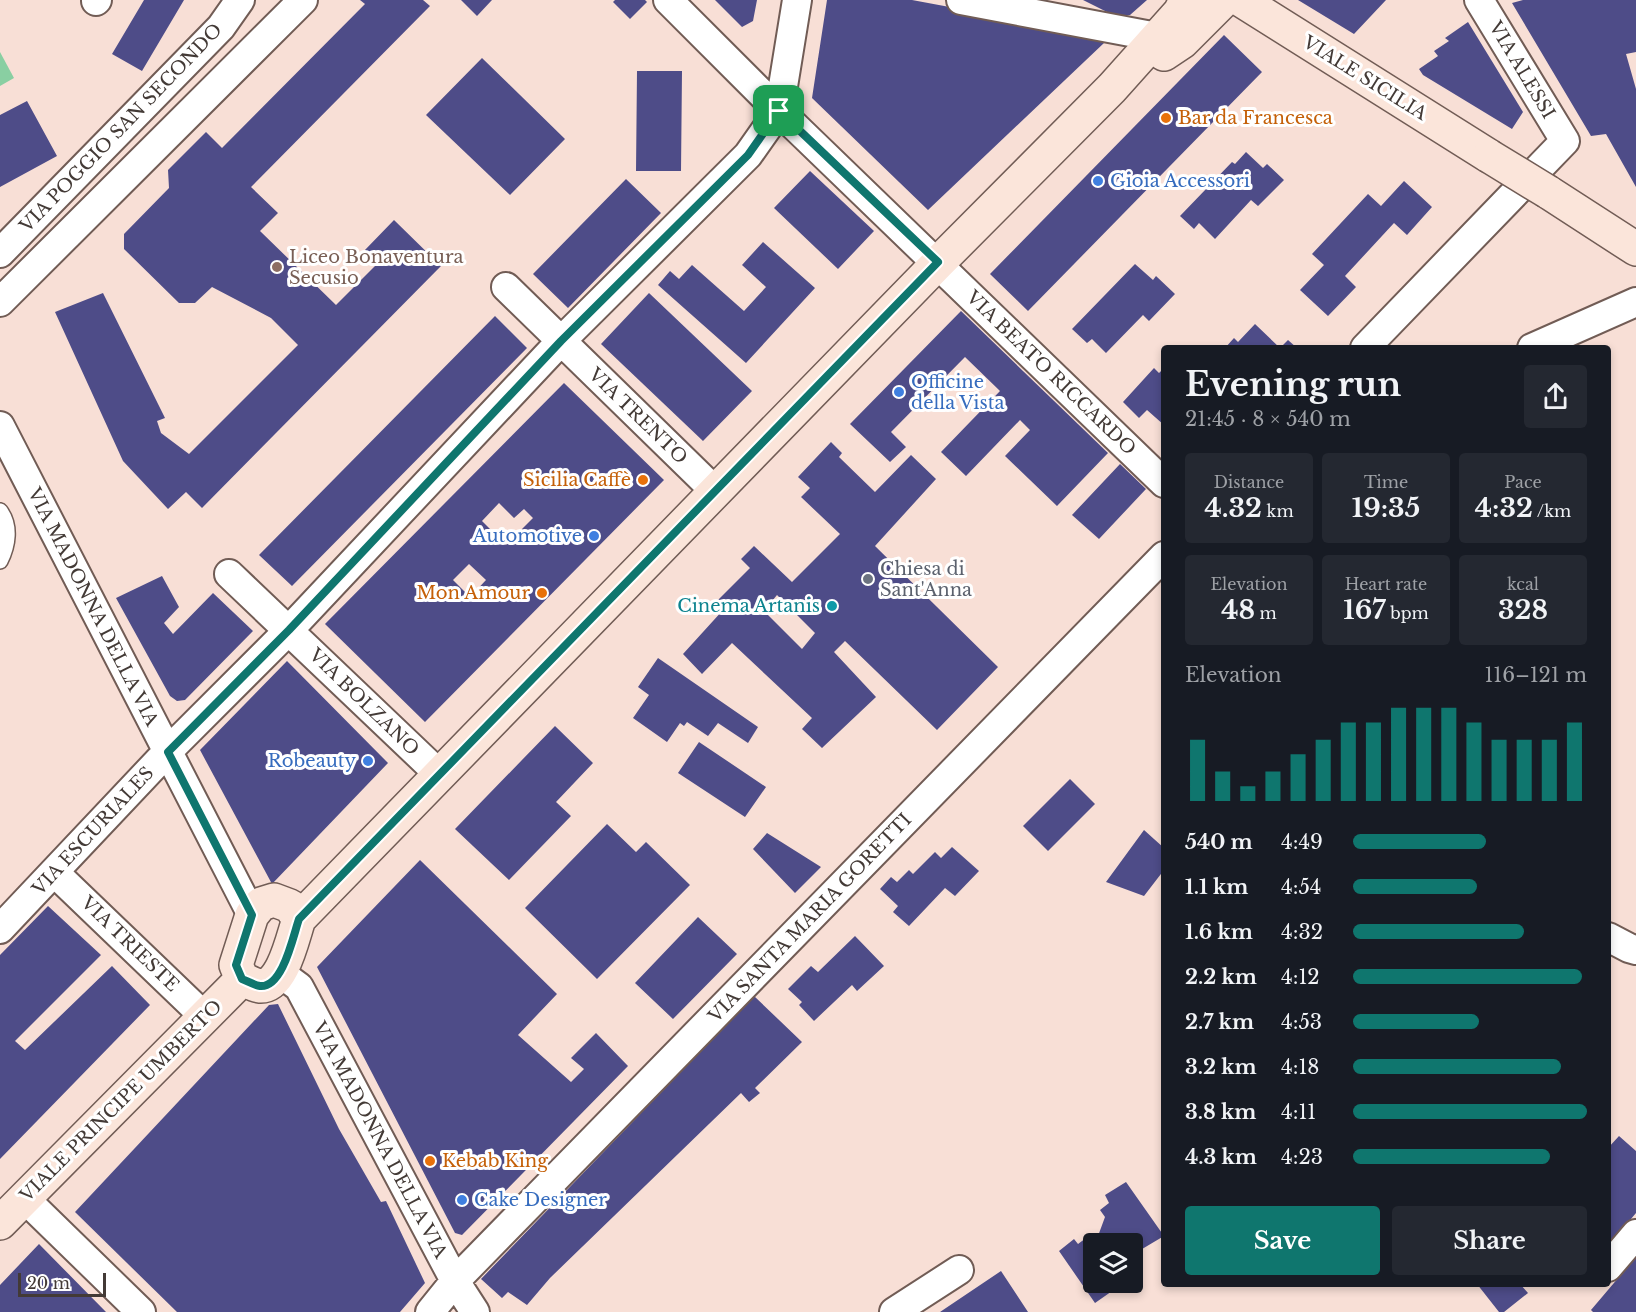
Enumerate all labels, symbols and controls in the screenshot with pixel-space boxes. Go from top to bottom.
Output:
street label: VIA ALESSI [1484,16,1560,123]
street label: VIA POGGIO SAN SECONDO [15,19,227,238]
street label: VIALE SICILIA [1298,31,1432,126]
pin [753,85,804,136]
icon: arrive [762,94,795,127]
place label: Bar da Francesca [1178,107,1333,129]
marker: Bar da Francesca [1159,111,1173,125]
place label: Gioia Accessori [1110,170,1250,192]
marker: Gioia Accessori [1091,174,1105,188]
place label: Liceo Bonaventura Secusio [289,246,463,289]
marker: Liceo Bonaventura Secusio [270,260,284,274]
street label: VIA BEATO RICCARDO [961,286,1140,460]
street label: VIA TRENTO [583,363,692,469]
text: Evening run [1185,364,1401,405]
button: share [1524,365,1587,428]
place label: Officine della Vista [911,371,1004,414]
marker: Officine della Vista [892,385,906,399]
text: 21:45 · 8 × 540 m [1185,407,1351,431]
place label: Sicilia Caffè [523,469,631,491]
text: Distance [1214,472,1284,492]
text: Time [1364,472,1408,492]
text: Pace [1504,472,1542,492]
marker: Sicilia Caffè [636,473,650,487]
street label: VIA MADONNA DELLA VIA [23,483,163,731]
text: 4.32 [1204,492,1262,524]
text: 19:35 [1352,492,1420,524]
text: 4:32 [1475,492,1533,524]
text: km [1262,501,1294,521]
text: /km [1533,501,1571,521]
place label: Automotive [472,525,582,547]
marker: Automotive [587,529,601,543]
place label: Chiesa di Sant'Anna [880,558,972,601]
marker: Chiesa di Sant'Anna [861,572,875,586]
text: Elevation [1210,574,1288,594]
text: Heart rate [1345,574,1427,594]
text: kcal [1507,574,1539,594]
place label: Mon Amour [417,582,530,604]
marker: Mon Amour [535,586,549,600]
text: 48 [1221,594,1255,626]
text: 167 [1343,594,1386,626]
text: 328 [1498,594,1548,626]
place label: Cinema Artanis [677,595,820,617]
marker: Cinema Artanis [825,599,839,613]
text: m [1255,603,1277,623]
text: bpm [1386,603,1429,623]
street label: VIA BOLZANO [304,643,424,760]
text: Elevation [1185,663,1282,687]
text: 116–121 m [1484,663,1587,687]
place label: Robeauty [268,750,356,772]
marker: Robeauty [361,754,375,768]
street label: VIA ESCURIALES [27,762,158,901]
street label: VIA SANTA MARIA GORETTI [703,809,916,1028]
text: 540 m [1185,830,1253,854]
text: 4:49 [1281,830,1323,854]
text: 1.1 km [1185,875,1248,899]
text: 4:54 [1281,875,1321,899]
street label: VIA TRIESTE [76,891,184,996]
text: 1.6 km [1185,920,1253,944]
text: 4:32 [1281,920,1323,944]
text: 2.2 km [1185,965,1257,989]
text: 4:12 [1281,965,1320,989]
street label: VIALE PRINCIPE UMBERTO [15,996,226,1207]
text: 2.7 km [1185,1010,1254,1034]
text: 4:53 [1281,1010,1322,1034]
street label: VIA MADONNA DELLA VIA [308,1017,452,1263]
text: 3.2 km [1185,1055,1257,1079]
text: 4:18 [1281,1055,1319,1079]
text: 3.8 km [1185,1100,1256,1124]
text: 4:11 [1281,1100,1316,1124]
text: 4.3 km [1185,1145,1257,1169]
text: 4:23 [1281,1145,1323,1169]
place label: Kebab King [442,1150,548,1172]
marker: Kebab King [423,1154,437,1168]
place label: Cake Designer [474,1189,607,1211]
marker: Cake Designer [455,1193,469,1207]
button: Save [1185,1206,1380,1275]
button: Share [1392,1206,1587,1275]
map controls [1083,1233,1143,1293]
button: layers [1083,1233,1143,1293]
scale bar [18,1270,106,1298]
text: 20 m [27,1273,70,1293]

